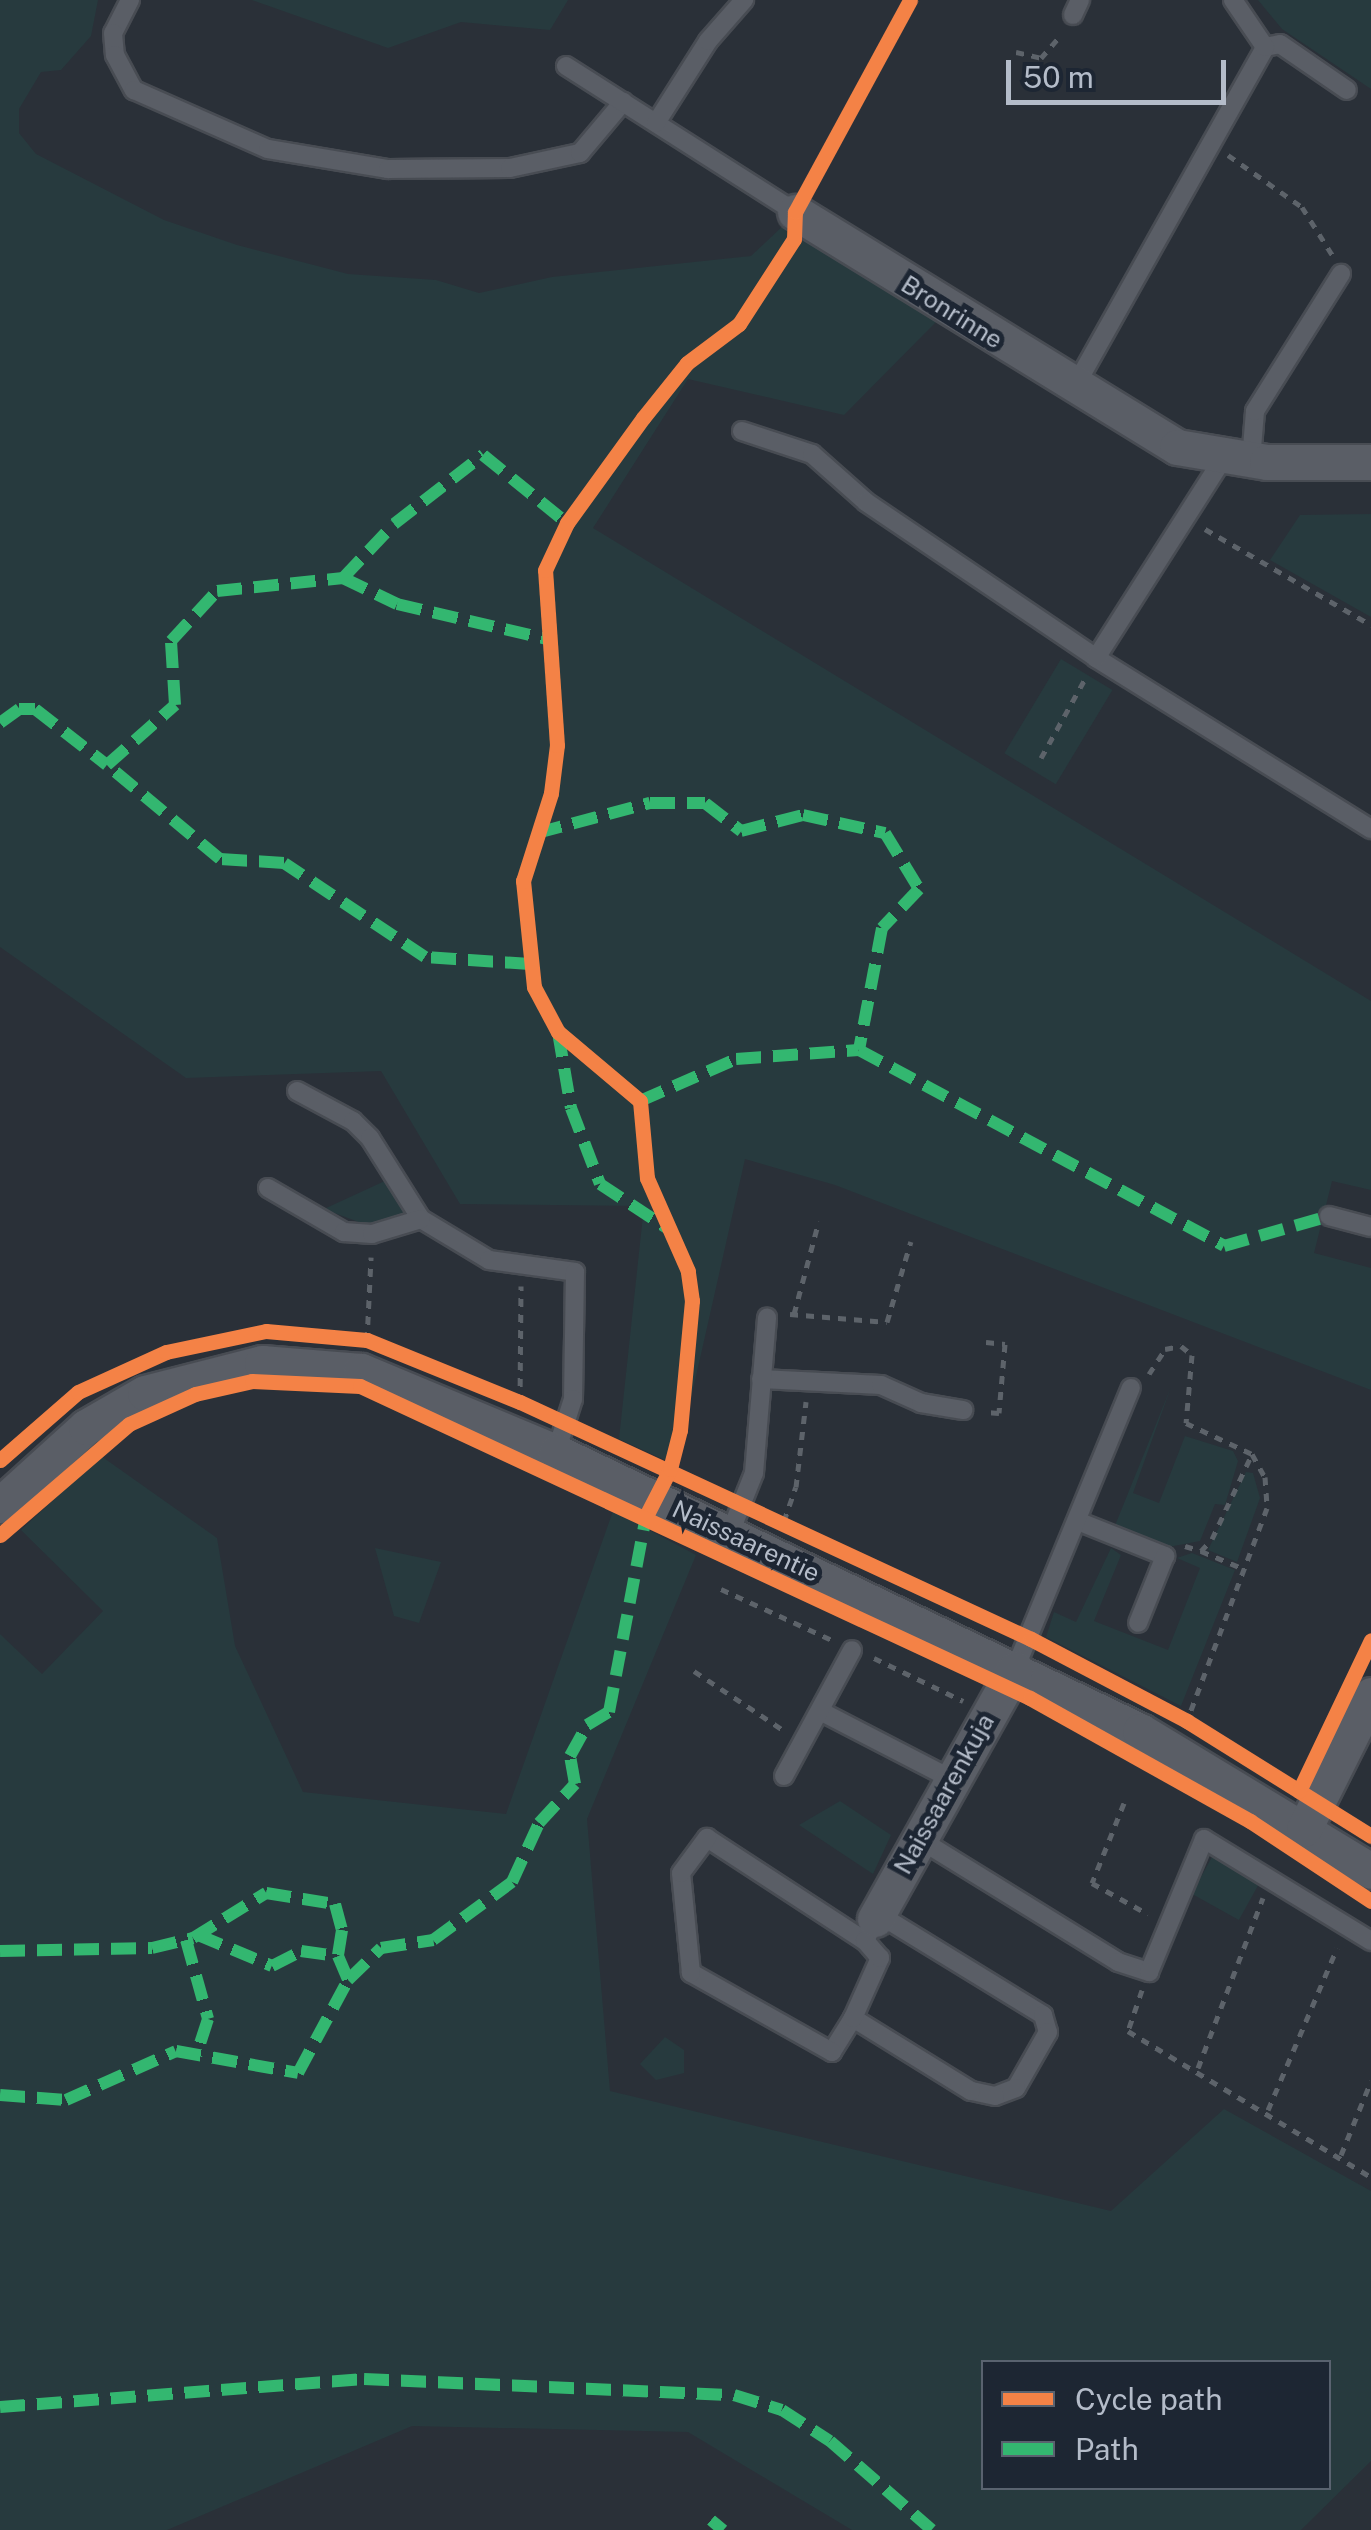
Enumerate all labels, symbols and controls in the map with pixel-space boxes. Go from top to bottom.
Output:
scale bar [1011,40,1231,102]
text: 50 m [1023,59,1094,95]
street label: Bronrinne [896,269,1008,355]
street label: Naissaarentie [667,1494,825,1588]
street label: Naissaarenkuja [888,1709,1000,1879]
legend [981,2360,1331,2490]
text: Cycle path [1075,2381,1223,2417]
text: Path [1075,2431,1139,2467]

